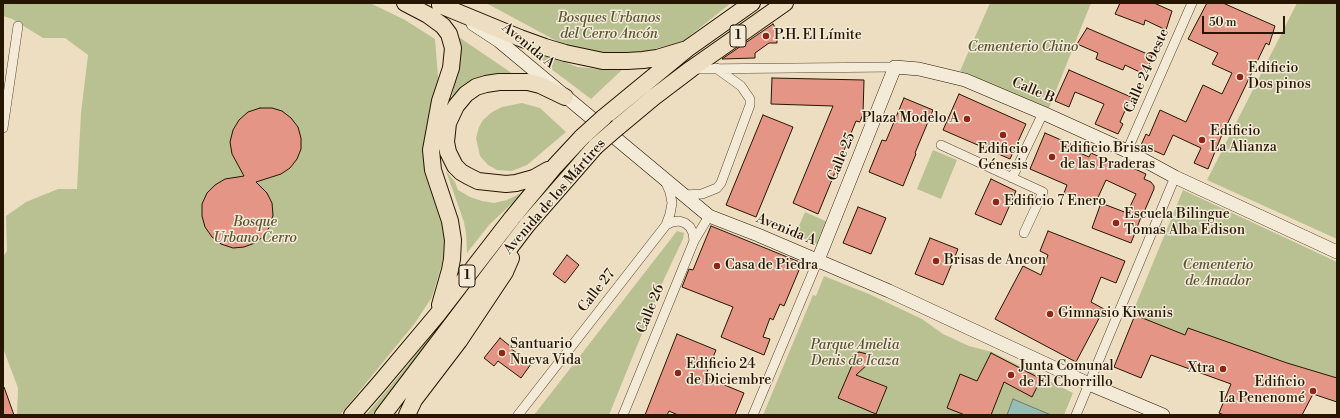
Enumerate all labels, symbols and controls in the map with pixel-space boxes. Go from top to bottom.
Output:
scale bar [1204,8,1287,34]
park label: Bosques Urbanos del Cerro Ancón [557,11,661,44]
text: 50 m [1209,15,1237,30]
street label: Avenida A [498,20,558,72]
road number: 1 [730,25,746,47]
street label: Calle 24 Oeste [1121,26,1173,116]
place label: P.H. El Límite [774,28,862,44]
marker: P.H. El Límite [761,31,771,41]
park label: Cementerio Chino [968,40,1078,56]
place label: Edificio Dos pinos [1248,61,1311,94]
marker: Edificio Dos pinos [1235,72,1245,82]
street label: Calle B [1009,75,1057,107]
place label: Plaza Modelo A [862,111,959,127]
marker: Plaza Modelo A [962,114,972,124]
place label: Edificio La Alianza [1210,124,1277,156]
street label: Calle 25 [825,130,859,184]
marker: Edificio Génesis [998,130,1008,140]
marker: Edificio La Alianza [1197,135,1207,145]
street label: Avenida de los Mártires [500,136,610,258]
place label: Edificio Brisas de las Praderas [1060,141,1155,174]
place label: Edificio Génesis [978,142,1028,174]
marker: Edificio Brisas de las Praderas [1047,152,1057,162]
place label: Edificio 7 Enero [1004,194,1106,210]
marker: Edificio 7 Enero [991,197,1001,207]
place label: Escuela Bilingue Tomas Alba Edison [1124,207,1245,240]
street label: Avenida A [754,210,818,250]
park label: Bosque Urbano Cerro [213,215,297,248]
marker: Escuela Bilingue Tomas Alba Edison [1111,218,1121,228]
place label: Brisas de Ancon [944,253,1046,269]
marker: Brisas de Ancon [931,256,941,266]
place label: Casa de Piedra [725,258,818,274]
park label: Cementerio de Amador [1183,258,1253,290]
marker: Casa de Piedra [712,261,722,271]
road number: 1 [459,265,475,287]
street label: Calle 27 [575,266,619,316]
street label: Calle 26 [634,282,668,336]
place label: Gimnasio Kiwanis [1058,306,1173,322]
marker: Gimnasio Kiwanis [1045,309,1055,319]
place label: Santuario Nueva Vida [510,337,581,370]
park label: Parque Amelia Denis de Icaza [811,338,899,370]
marker: Santuario Nueva Vida [497,348,507,358]
place label: Edificio 24 de Diciembre [686,357,771,390]
place label: Junta Comunal de El Chorrillo [1019,359,1114,392]
place label: Xtra [1188,361,1215,377]
marker: Xtra [1218,364,1228,374]
marker: Edificio 24 de Diciembre [673,368,683,378]
marker: Junta Comunal de El Chorrillo [1006,370,1016,380]
place label: Edificio La Penenomé [1219,375,1305,408]
marker: Edificio La Penenomé [1308,386,1318,396]

